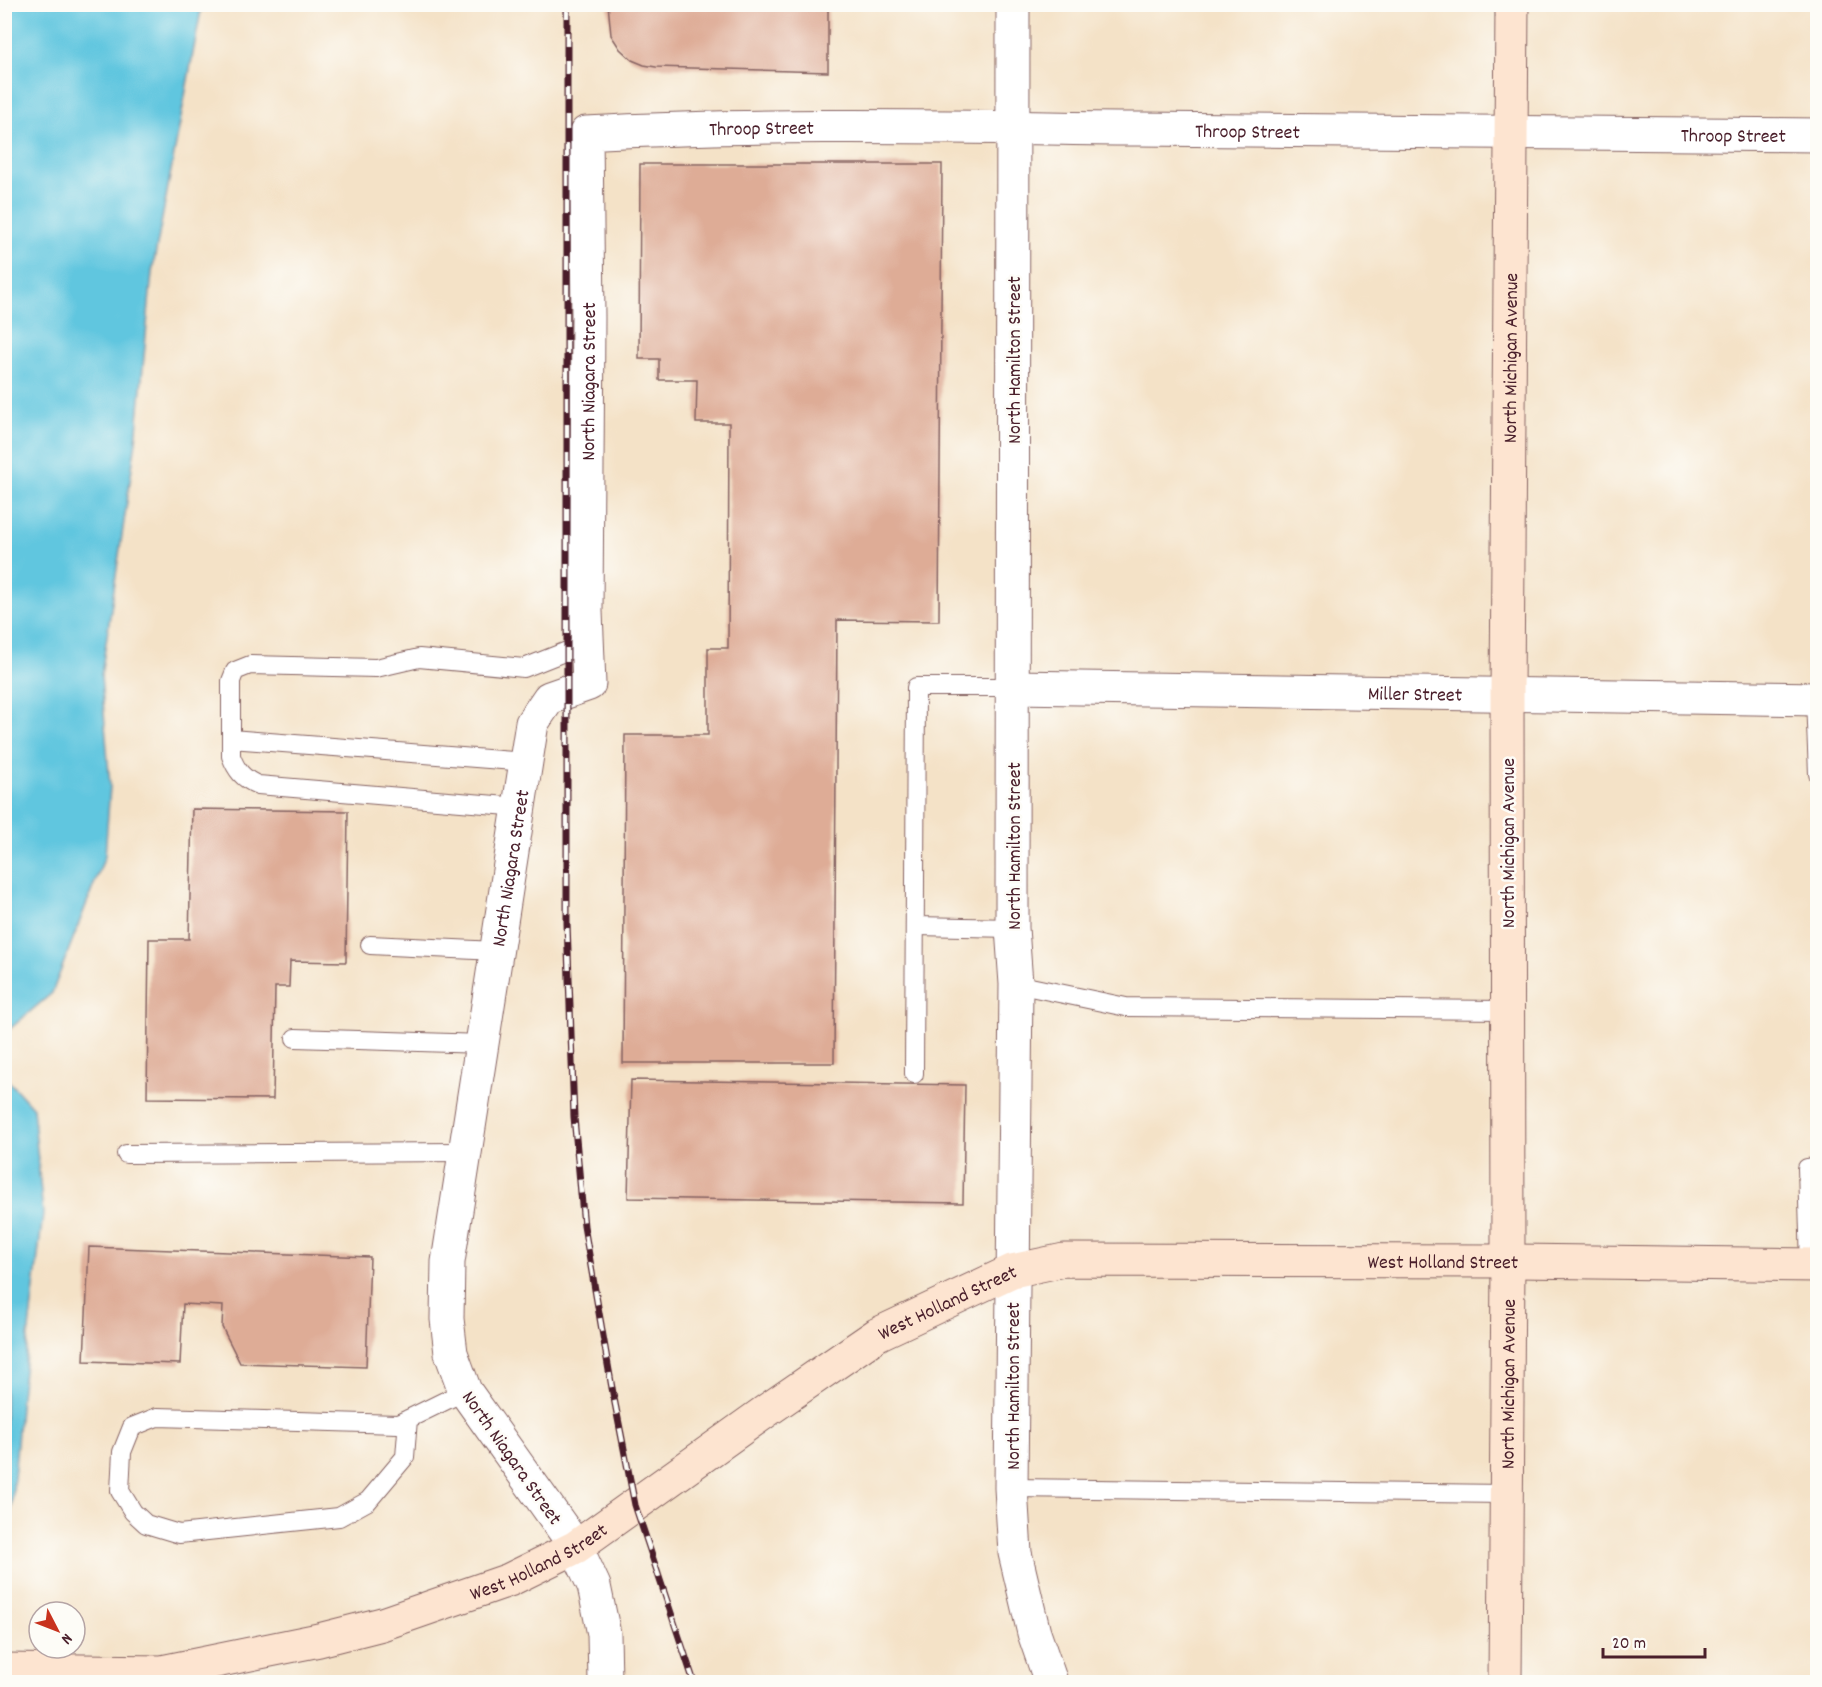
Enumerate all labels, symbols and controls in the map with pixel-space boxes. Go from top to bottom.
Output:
street label: Throop Street [709,116,814,145]
street label: Throop Street [1195,119,1300,148]
street label: Throop Street [1681,123,1786,152]
street label: North Michigan Avenue [1498,273,1527,443]
street label: North Hamilton Street [1002,276,1030,444]
street label: North Niagara Street [576,302,605,461]
street label: Miller Street [1367,681,1462,711]
street label: North Michigan Avenue [1496,758,1524,928]
street label: North Hamilton Street [1002,762,1030,930]
street label: North Niagara Street [486,788,538,949]
street label: West Holland Street [1367,1250,1518,1278]
street label: West Holland Street [874,1260,1022,1349]
street label: North Michigan Avenue [1496,1299,1525,1469]
street label: North Hamilton Street [1001,1302,1029,1470]
street label: North Niagara Street [454,1386,567,1532]
street label: West Holland Street [467,1518,614,1609]
north arrow [27,1600,87,1660]
scale bar [1603,1621,1705,1659]
text: N [55,1628,77,1649]
text: 20 m [1612,1632,1646,1657]

